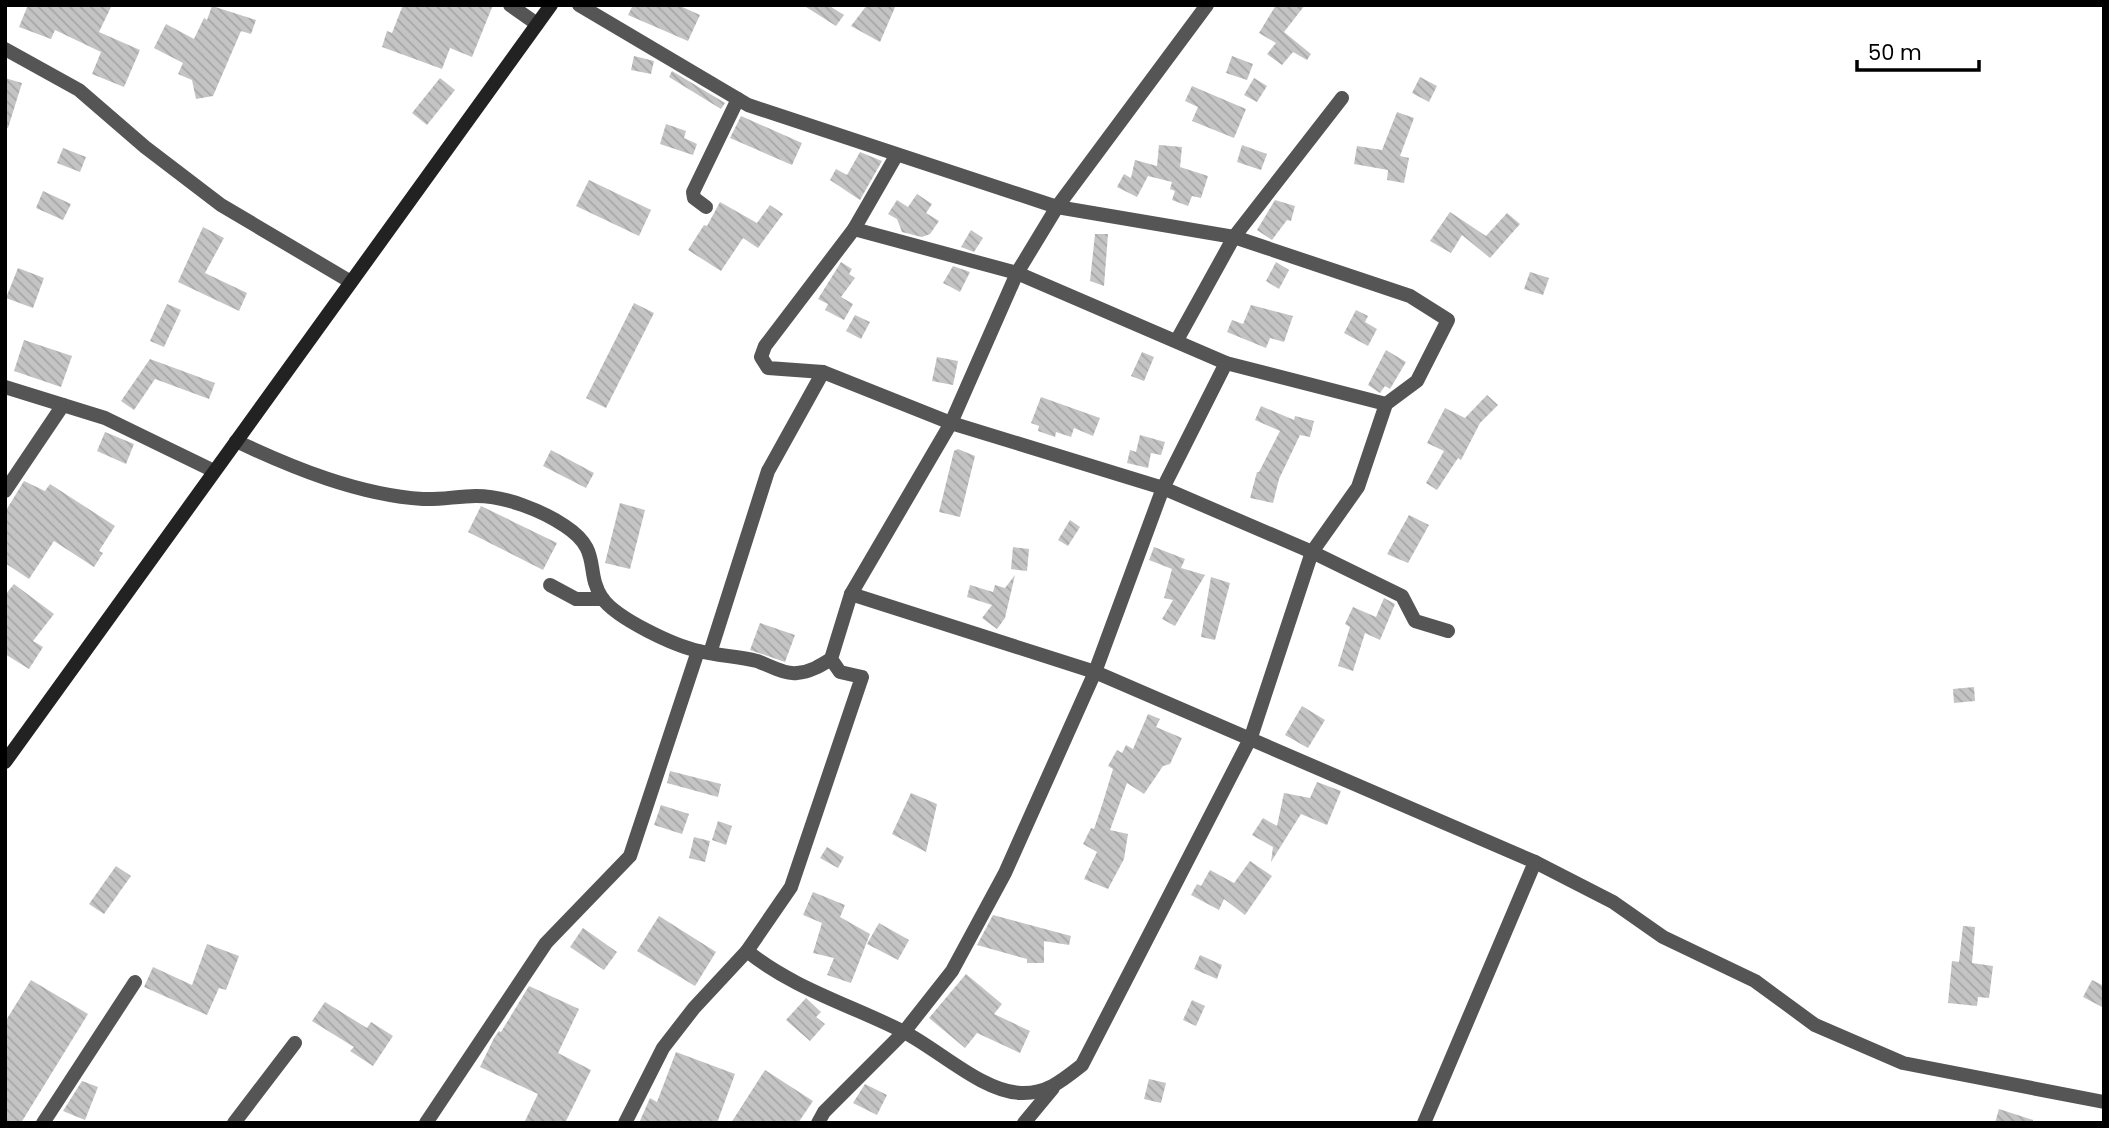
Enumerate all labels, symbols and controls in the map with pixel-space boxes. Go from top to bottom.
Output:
scale bar [1857,28,1980,72]
text: 50 m [1868,38,1922,67]

